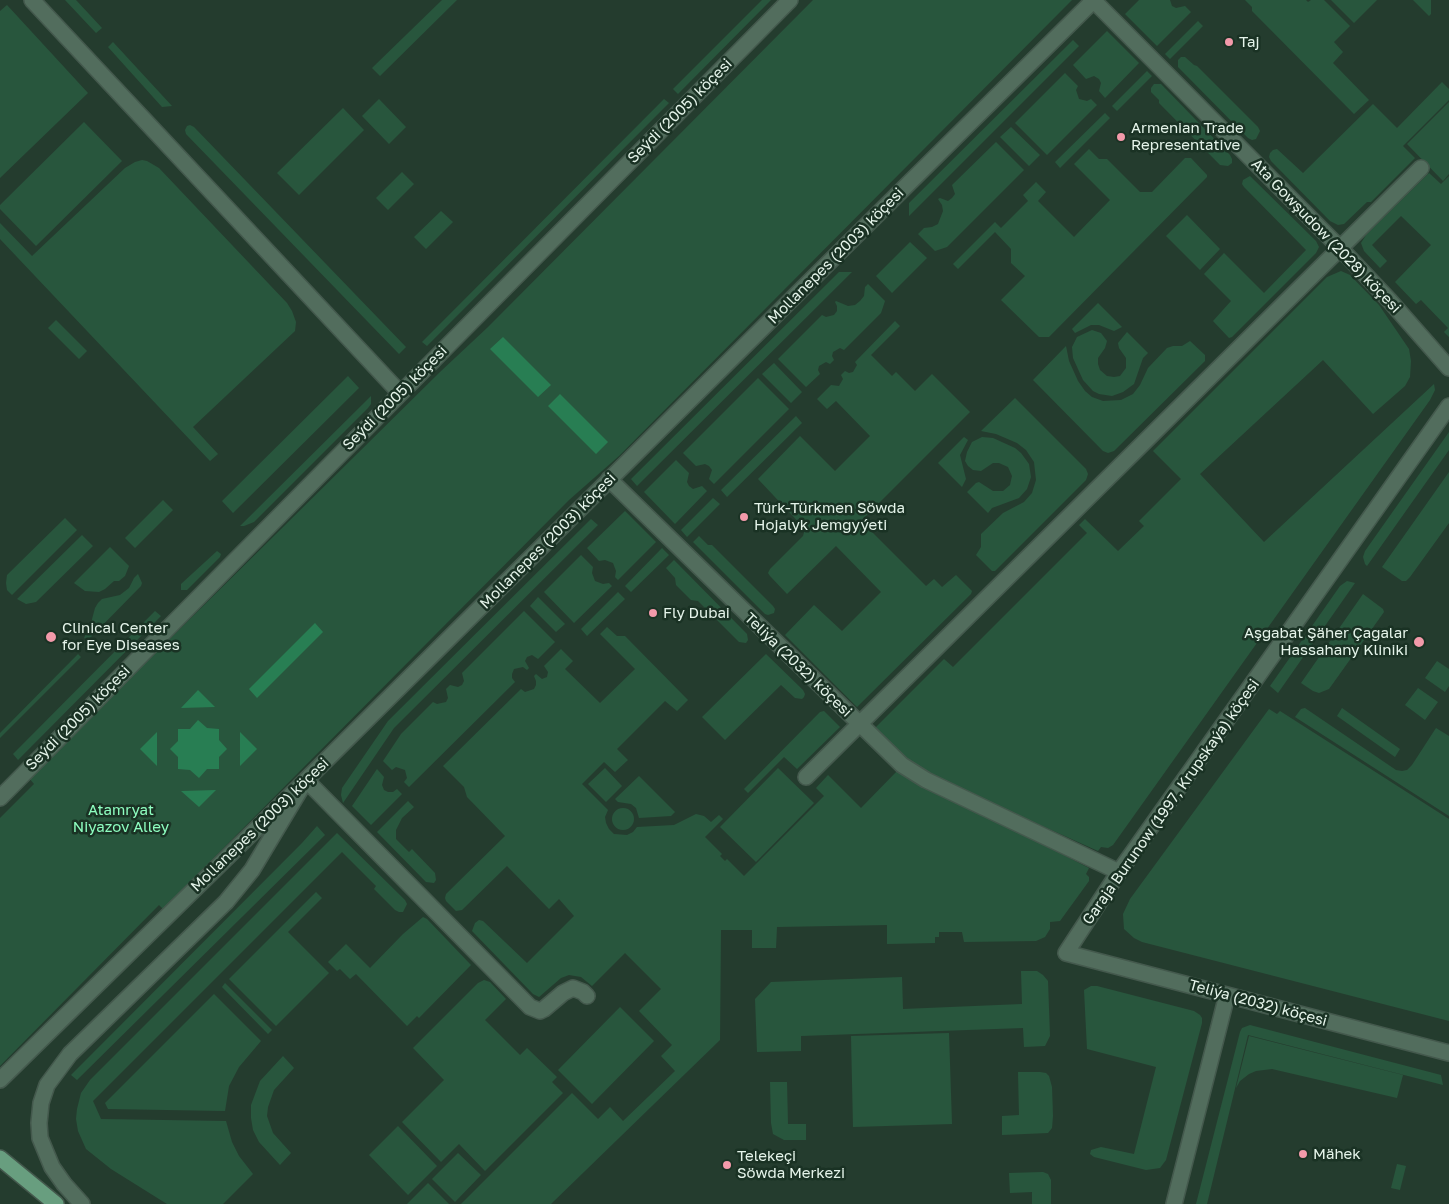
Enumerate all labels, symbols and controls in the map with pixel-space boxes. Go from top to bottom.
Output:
place label: Taj [1239,33,1259,51]
marker: Taj [1223,36,1235,48]
street label: Seýdi (2005) köçesi [624,55,736,167]
place label: Armenian Trade Representative [1131,119,1244,154]
marker: Armenian Trade Representative [1115,131,1127,143]
street label: Ata Gowşudow (2028) köçesi [1248,155,1404,317]
street label: Mollanepes (2003) köçesi [764,184,908,328]
street label: Seýdi (2005) köçesi [339,342,451,454]
street label: Mollanepes (2003) köçesi [476,469,620,613]
place label: Türk-Türkmen Söwda Hojalyk Jemgyýeti [754,499,905,534]
marker: Türk-Türkmen Söwda Hojalyk Jemgyýeti [738,511,750,523]
place label: Fly Dubai [663,604,730,622]
marker: Fly Dubai [647,607,659,619]
street label: Teliýa (2032) köçesi [741,609,855,721]
place label: Clinical Center for Eye Diseases [62,619,180,654]
place label: Aşgabat Şäher Çagalar Hassahany Kliniki [1244,624,1408,659]
marker: Clinical Center for Eye Diseases [44,630,58,644]
marker: Aşgabat Şäher Çagalar Hassahany Kliniki [1412,635,1426,649]
street label: Seýdi (2005) köçesi [22,662,134,774]
street label: Garaja Burunow (1997, Krupskaýa) köçesi [1079,676,1263,928]
street label: Mollanepes (2003) köçesi [187,754,333,896]
park label: Atamryat Niyazov Alley [73,801,169,836]
street label: Teliýa (2032) köçesi [1187,976,1329,1030]
place label: Mähek [1313,1145,1361,1163]
place label: Telekeçi Söwda Merkezi [737,1147,845,1182]
marker: Mähek [1297,1148,1309,1160]
marker: Telekeçi Söwda Merkezi [721,1159,733,1171]

